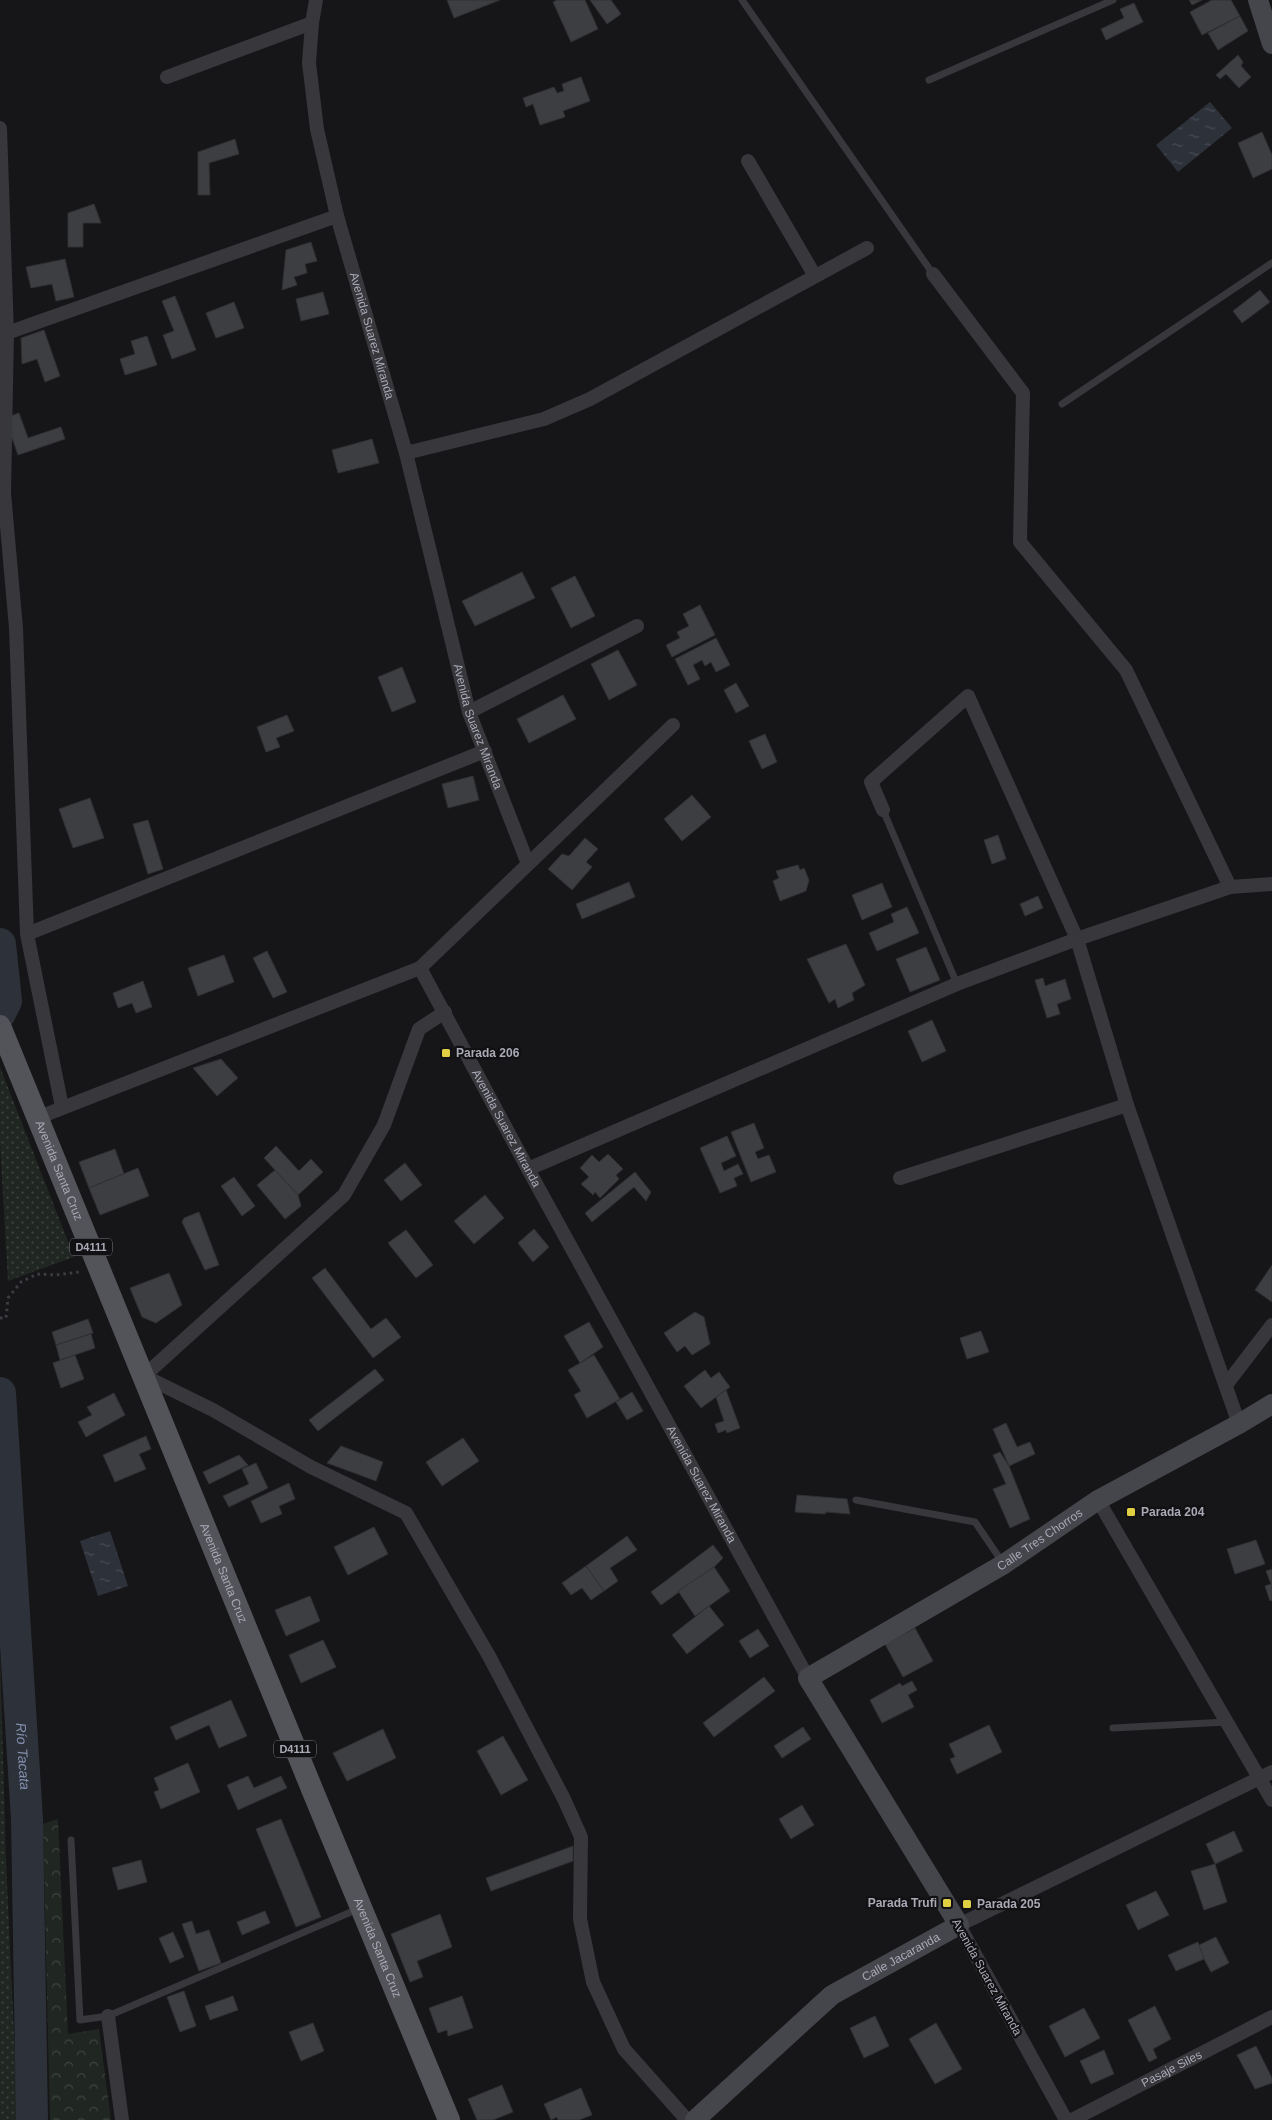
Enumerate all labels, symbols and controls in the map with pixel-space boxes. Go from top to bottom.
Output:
street label: Avenida Suarez Miranda [347,271,397,401]
street label: Avenida Suarez Miranda [451,662,505,791]
place label: Parada 206 [456,1046,520,1060]
marker: Parada 206 [440,1047,452,1059]
street label: Avenida Suarez Miranda [469,1067,544,1190]
street label: Avenida Santa Cruz [32,1118,86,1222]
road number: D4111 [70,1238,112,1256]
street label: Avenida Suarez Miranda [664,1423,739,1545]
place label: Parada 204 [1141,1505,1205,1519]
street label: Calle Tres Chorros [995,1506,1085,1573]
marker: Parada 204 [1125,1506,1137,1518]
street label: Avenida Santa Cruz [197,1521,250,1625]
water label: Río Tacata [13,1722,33,1791]
road number: D4111 [274,1740,316,1758]
street label: Avenida Santa Cruz [351,1896,404,2000]
place label: Parada Trufi [868,1896,937,1910]
marker: Parada Trufi [941,1897,953,1909]
place label: Parada 205 [977,1897,1041,1911]
marker: Parada 205 [961,1898,973,1910]
street label: Avenida Suarez Miranda [949,1916,1025,2038]
street label: Calle Jacaranda [859,1930,942,1984]
street label: Pasaje Siles [1139,2047,1204,2090]

